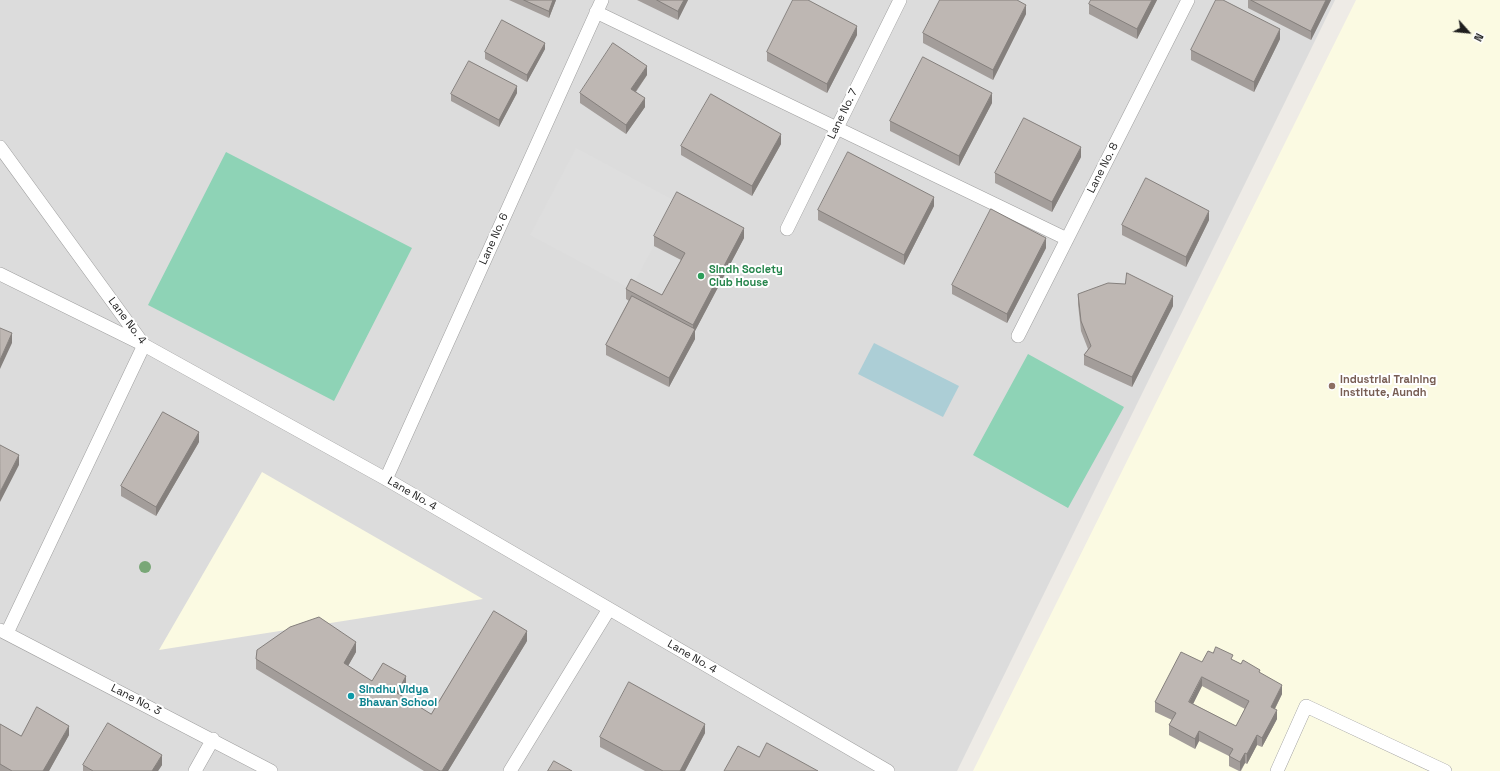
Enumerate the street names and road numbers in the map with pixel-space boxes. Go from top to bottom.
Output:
street label: Lane No. 7 [825,87,861,141]
street label: Lane No. 8 [1085,141,1121,195]
street label: Lane No. 6 [477,211,511,267]
street label: Lane No. 4 [105,295,149,347]
street label: Lane No. 4 [385,475,439,513]
street label: Lane No. 4 [665,638,719,676]
street label: Lane No. 3 [109,682,163,718]

